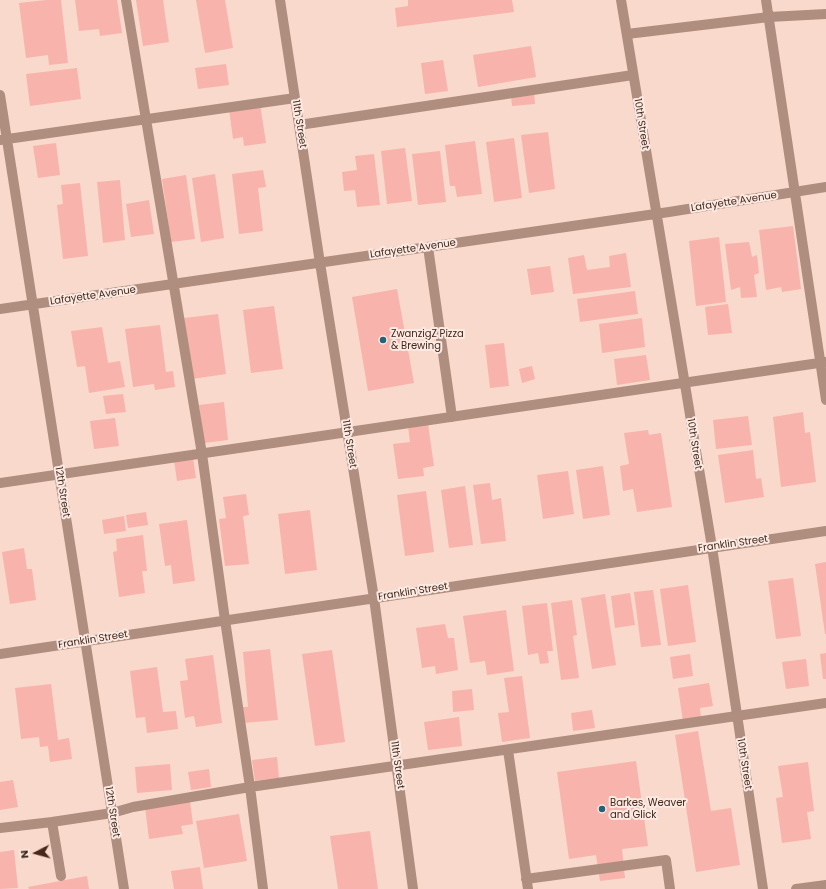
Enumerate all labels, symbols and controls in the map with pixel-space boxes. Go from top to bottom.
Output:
street label: 10th Street [631,98,651,150]
street label: 11th Street [289,99,309,149]
street label: Lafayette Avenue [690,189,778,215]
street label: Lafayette Avenue [369,237,457,261]
street label: Lafayette Avenue [49,284,137,308]
place label: ZwanzigZ Pizza & Brewing [391,328,464,352]
marker: ZwanzigZ Pizza & Brewing [378,335,388,345]
street label: 10th Street [684,418,704,470]
street label: 11th Street [339,419,359,469]
street label: 12th Street [52,466,72,518]
street label: Franklin Street [697,533,769,555]
street label: Franklin Street [377,581,449,603]
street label: Franklin Street [57,629,129,651]
street label: 10th Street [734,738,754,790]
street label: 11th Street [388,740,406,790]
street label: 12th Street [102,786,122,838]
place label: Barkes, Weaver and Glick [610,797,686,820]
marker: Barkes, Weaver and Glick [597,804,607,814]
north arrow [16,833,56,873]
text: N [16,849,32,859]

